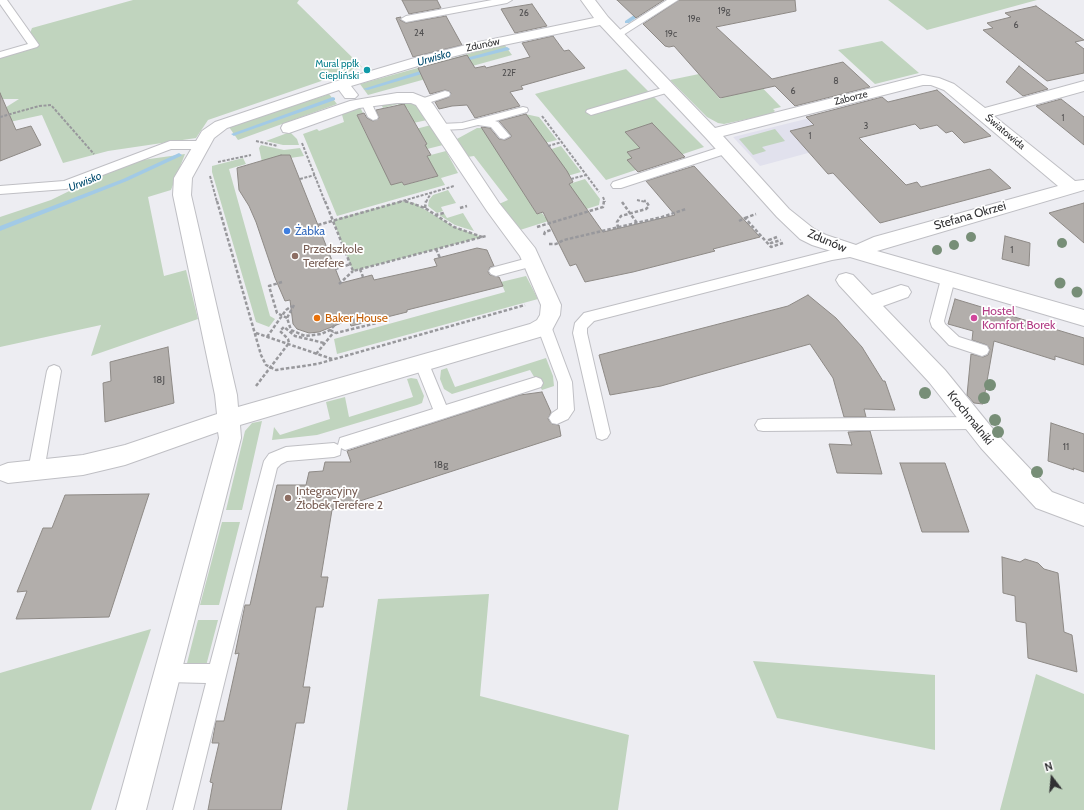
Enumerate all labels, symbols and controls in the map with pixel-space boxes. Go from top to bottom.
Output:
house number: 19g [718,6,730,16]
house number: 26 [519,8,529,18]
house number: 19e [688,14,700,24]
house number: 6 [1013,20,1019,30]
house number: 24 [414,28,424,38]
house number: 19c [665,29,677,39]
street label: Zdunów [465,36,501,54]
water label: Urwisko [416,47,452,69]
place label: Mural ppłk Ciepliński [315,58,359,82]
marker: Mural ppłk Ciepliński [362,65,372,75]
house number: 22F [502,68,516,78]
house number: 8 [833,76,839,86]
house number: 6 [790,86,796,96]
street label: Zaborze [833,88,869,108]
street label: Światowida [983,112,1027,152]
house number: 1 [1062,113,1064,123]
house number: 3 [864,121,868,131]
house number: 1 [809,131,811,141]
water label: Urwisko [66,169,104,195]
street label: Stefana Okrzei [932,199,1008,233]
place label: Żabka [295,224,325,238]
marker: Żabka [282,226,292,236]
street label: Zdunów [805,226,849,256]
place label: Przedszkole Terefere [303,242,363,270]
house number: 1 [1010,244,1014,256]
marker: Przedszkole Terefere [290,251,300,261]
place label: Hostel Komfort Borek [982,304,1055,332]
place label: Baker House [325,311,388,325]
marker: Baker House [312,313,322,323]
marker: Hostel Komfort Borek [969,313,979,323]
house number: 18J [153,374,165,386]
street label: Krochmalniki [944,388,996,448]
house number: 11 [1063,441,1069,453]
house number: 18g [434,459,448,471]
place label: Integracyjny Żłobek Terefere 2 [296,484,383,512]
marker: Integracyjny Żłobek Terefere 2 [283,493,293,503]
north arrow [1032,758,1072,798]
text: N [1043,759,1054,774]

